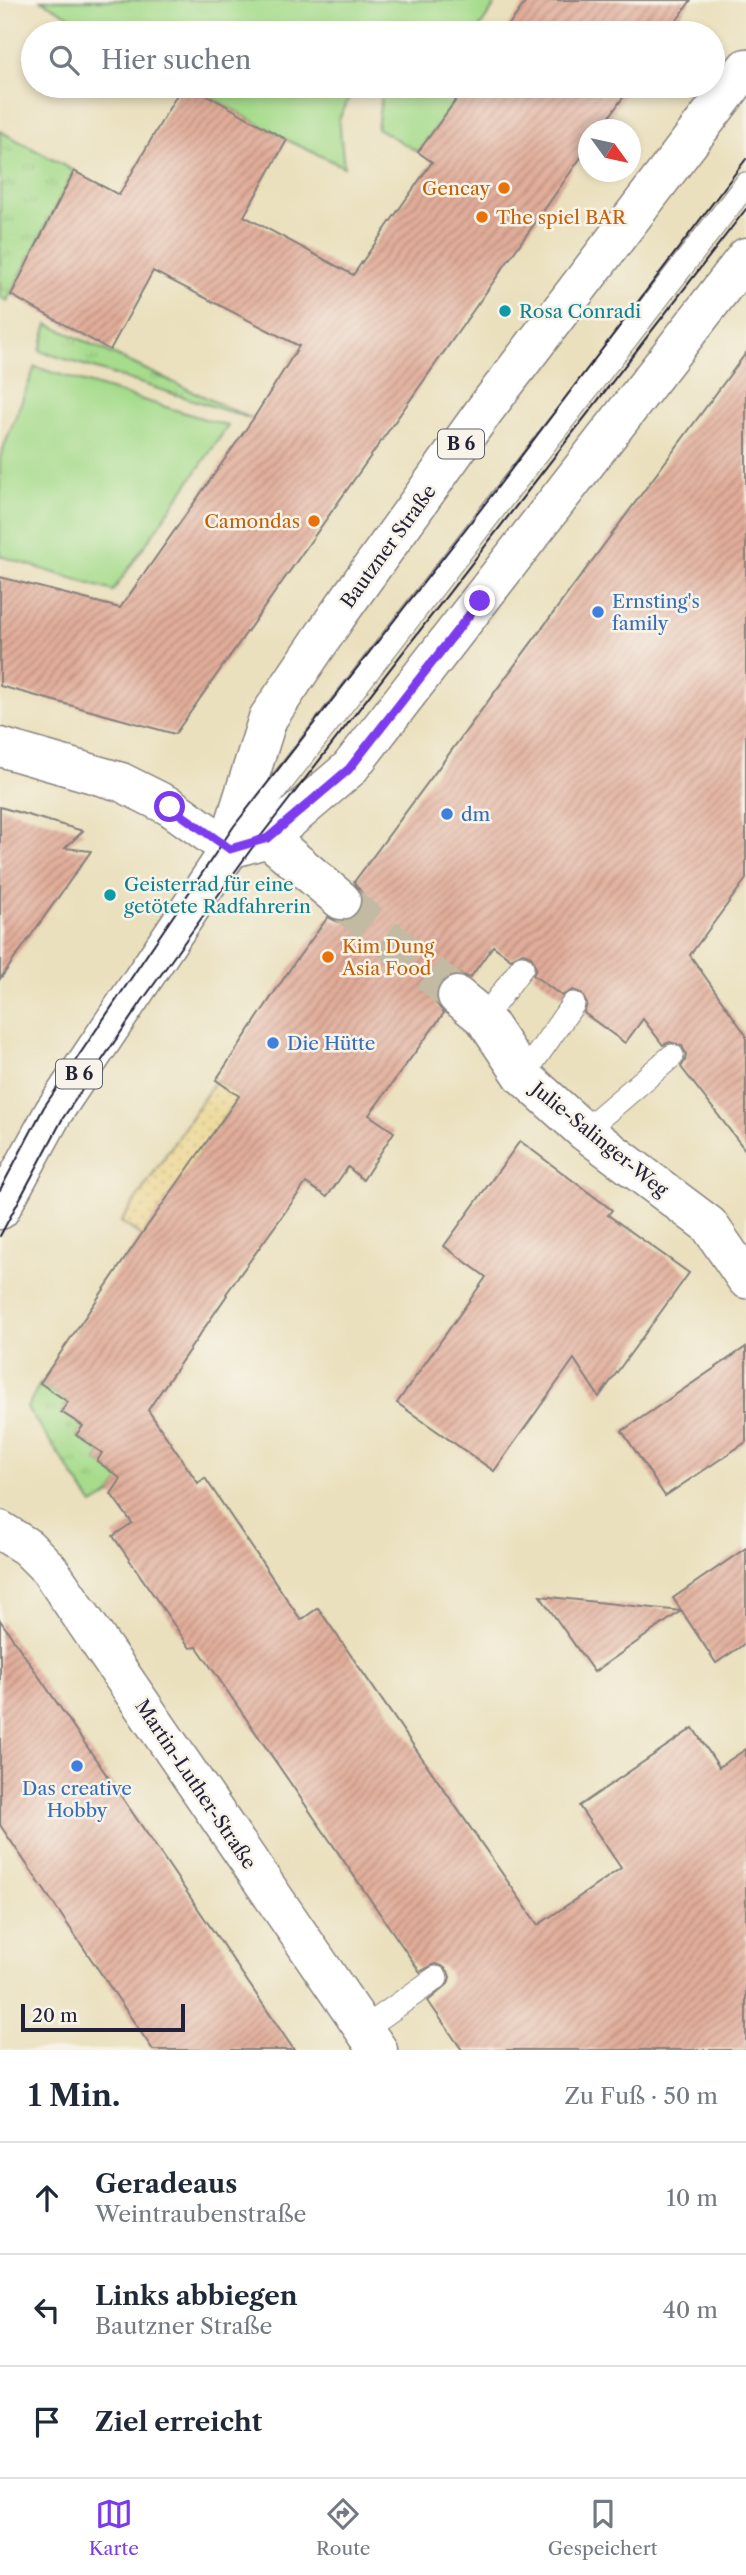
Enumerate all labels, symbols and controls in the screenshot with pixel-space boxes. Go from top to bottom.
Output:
search box [21,21,725,98]
icon: search [45,41,83,79]
text: Hier suchen [101,44,251,76]
north arrow [578,119,641,182]
place label: Gencay [422,177,490,200]
marker: Gencay [496,180,512,196]
place label: The spiel BAR [496,206,627,229]
marker: The spiel BAR [474,209,490,225]
place label: Rosa Conradi [519,300,641,323]
marker: Rosa Conradi [497,303,513,319]
road number: B 6 [438,430,484,458]
street label: Bautzner Straße [336,480,441,612]
place label: Camondas [204,510,300,533]
marker: Camondas [306,513,322,529]
route end [464,585,495,616]
place label: Ernsting's family [612,590,700,635]
marker: Ernsting's family [590,604,606,620]
route start [154,791,185,822]
place label: dm [461,803,491,826]
marker: dm [439,806,455,822]
place label: Geisterrad für eine getötete Radfahrerin [124,873,311,918]
marker: Geisterrad für eine getötete Radfahrerin [102,887,118,903]
place label: Kim Dung Asia Food [341,935,435,980]
marker: Kim Dung Asia Food [320,949,336,965]
place label: Die Hütte [287,1032,375,1055]
marker: Die Hütte [265,1035,281,1051]
road number: B 6 [56,1059,102,1088]
street label: Julie-Salinger-Weg [524,1075,673,1202]
street label: Martin-Luther-Straße [130,1695,261,1873]
marker: Das creative Hobby [69,1758,85,1774]
place label: Das creative Hobby [22,1777,132,1822]
scale bar [21,2001,186,2033]
text: 20 m [32,2004,78,2027]
text: 1 Min. [28,2077,120,2114]
text: Zu Fuß · 50 m [564,2082,718,2110]
text: Geradeaus [95,2168,237,2200]
icon: ahead [28,2179,66,2217]
text: 10 m [666,2184,718,2212]
text: Weintraubenstraße [95,2200,306,2228]
text: Links abbiegen [95,2280,298,2312]
icon: left [28,2291,66,2329]
text: 40 m [663,2296,718,2324]
text: Bautzner Straße [95,2312,272,2340]
icon: arrive [28,2403,66,2441]
text: Ziel erreicht [95,2406,262,2438]
tab: Karte [89,2495,139,2560]
tab: Route [316,2495,371,2560]
tab: Gespeichert [548,2495,657,2560]

